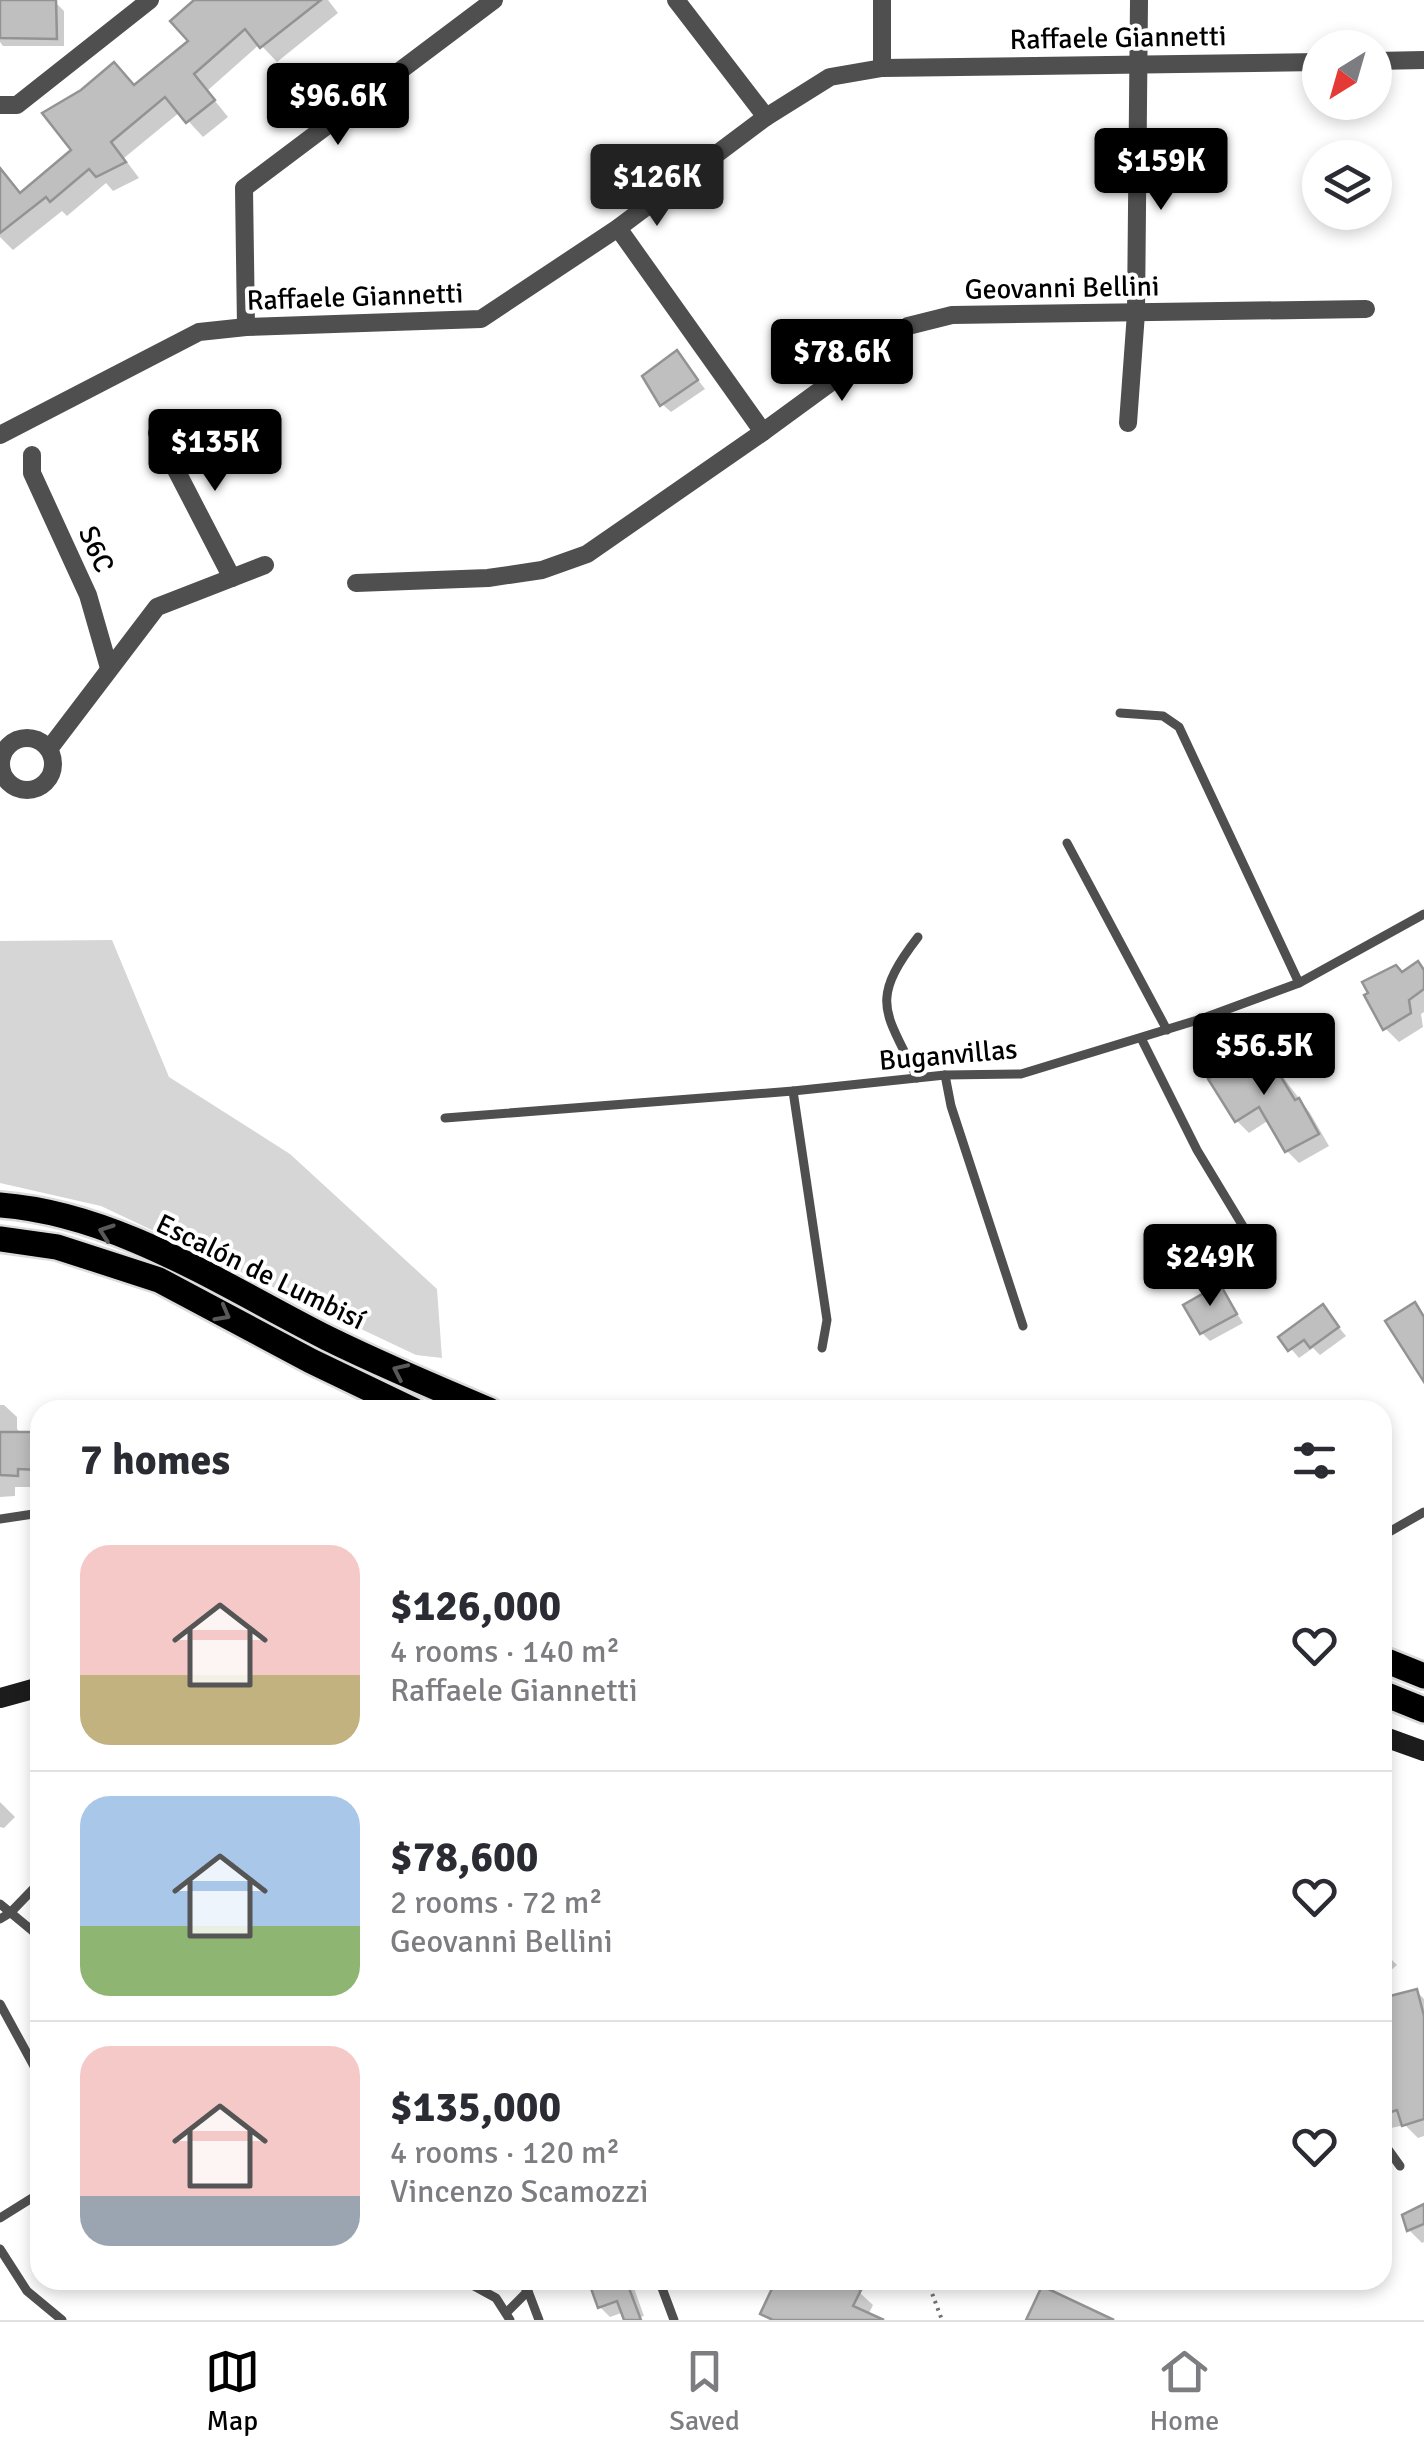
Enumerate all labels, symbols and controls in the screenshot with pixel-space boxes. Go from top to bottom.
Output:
street label: Raffaele Giannetti [1009,19,1227,57]
north arrow [1302,30,1392,120]
map controls [1302,30,1392,230]
pin: $96.6K [257,63,419,148]
text: $96.6K [289,76,387,115]
pin: $159K [1091,128,1231,213]
button: layers [1302,140,1392,230]
text: $159K [1117,141,1205,180]
pin: $126K [587,144,727,229]
text: $126K [613,157,701,196]
street label: Geovanni Bellini [964,269,1160,307]
street label: Raffaele Giannetti [246,276,464,318]
pin: $78.6K [761,319,923,404]
text: $78.6K [793,332,891,371]
pin: $135K [145,409,285,494]
text: $135K [171,422,259,461]
street label: S6C [71,521,121,578]
pin: $56.5K [1183,1013,1345,1098]
text: $56.5K [1215,1026,1313,1065]
street label: Buganvillas [878,1032,1019,1078]
street label: Escalón de Lumbisí [151,1207,371,1337]
one-way arrow [99,1223,116,1244]
pin: $249K [1140,1224,1280,1309]
text: $249K [1166,1237,1254,1276]
one-way arrow [212,1301,230,1321]
one-way arrow [392,1363,410,1383]
icon: filters [1287,1433,1342,1488]
text: 7 homes [80,1435,230,1486]
text: $126,000 [390,1581,561,1632]
icon: home [160,1585,280,1705]
icon: heart [1287,1618,1342,1673]
text: 4 rooms · 140 m² [390,1632,620,1671]
text: Raffaele Giannetti [390,1671,638,1710]
text: $78,600 [390,1832,538,1883]
icon: home [160,1836,280,1956]
icon: heart [1287,1869,1342,1924]
text: 2 rooms · 72 m² [390,1883,603,1922]
text: Geovanni Bellini [390,1922,613,1961]
text: $135,000 [390,2082,561,2133]
icon: home [160,2086,280,2206]
icon: heart [1287,2119,1342,2174]
text: 4 rooms · 120 m² [390,2133,620,2172]
text: Vincenzo Scamozzi [390,2172,648,2211]
tab: Map [205,2344,260,2438]
tab: Saved [669,2344,740,2438]
tab: Home [1149,2344,1219,2438]

